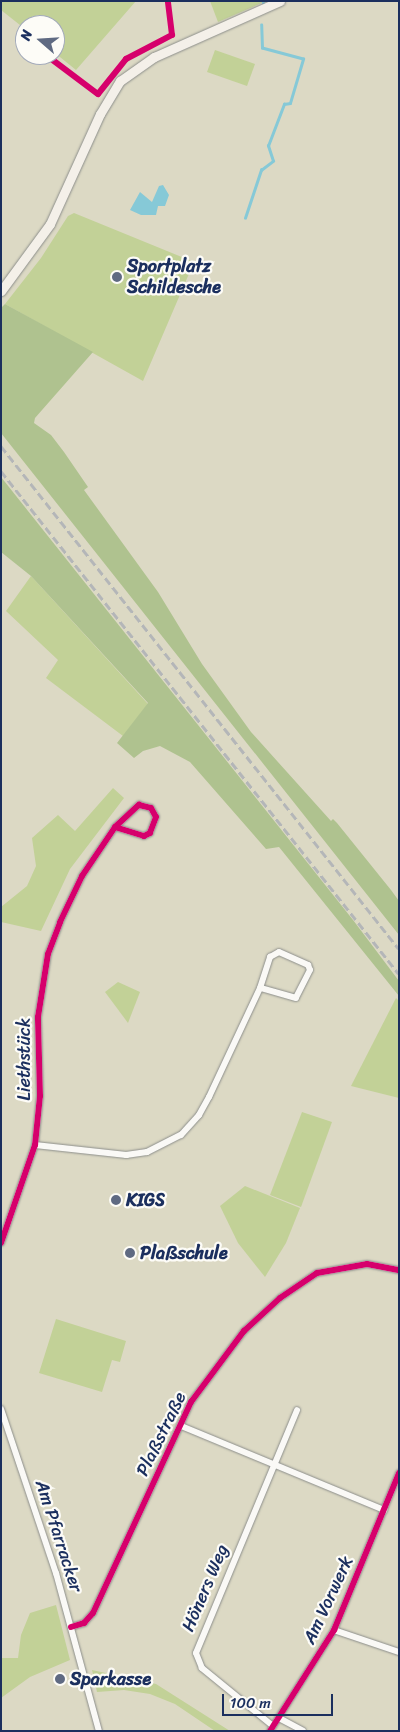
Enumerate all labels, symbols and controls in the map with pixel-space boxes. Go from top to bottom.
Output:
north arrow [15,15,65,65]
text: N [13,27,40,44]
place label: Sportplatz Schildesche [127,256,221,298]
marker: Sportplatz Schildesche [111,271,123,283]
street label: Liethstück [13,1017,35,1101]
place label: KIGS [126,1189,165,1211]
marker: KIGS [110,1194,122,1206]
place label: Plaßschule [140,1242,228,1264]
marker: Plaßschule [124,1247,136,1259]
street label: Plaßstraße [131,1389,191,1479]
street label: Am Pfarracker [31,1477,87,1595]
street label: Höners Weg [177,1541,233,1635]
street label: Am Vorwerk [298,1553,358,1647]
place label: Sparkasse [70,1668,151,1690]
marker: Sparkasse [54,1673,66,1685]
scale bar [225,1684,336,1716]
text: 100 m [230,1690,271,1716]

